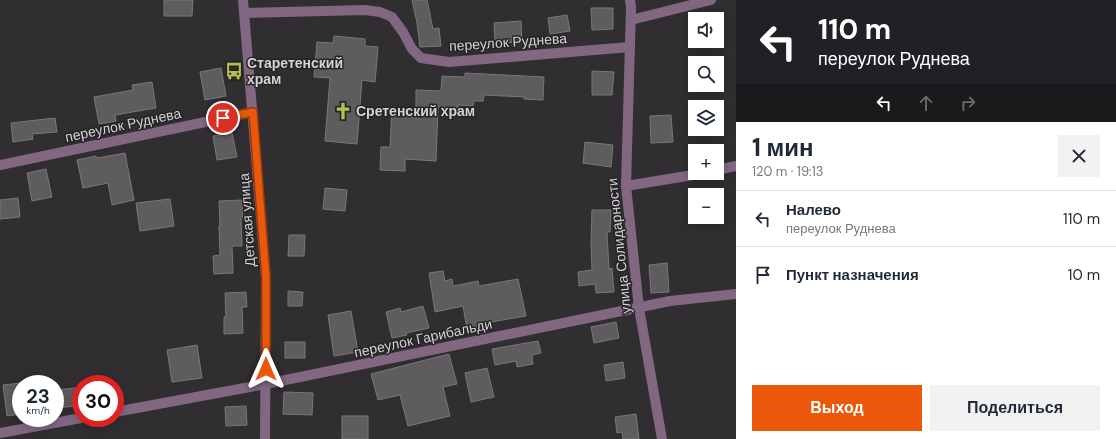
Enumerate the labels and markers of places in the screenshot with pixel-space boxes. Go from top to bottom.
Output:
place label: Старетенский храм [247,54,343,88]
bus stop icon: Старетенский храм [224,61,244,81]
pin [206,101,240,135]
church icon: Сретенский храм [333,101,353,121]
place label: Сретенский храм [356,102,475,120]

